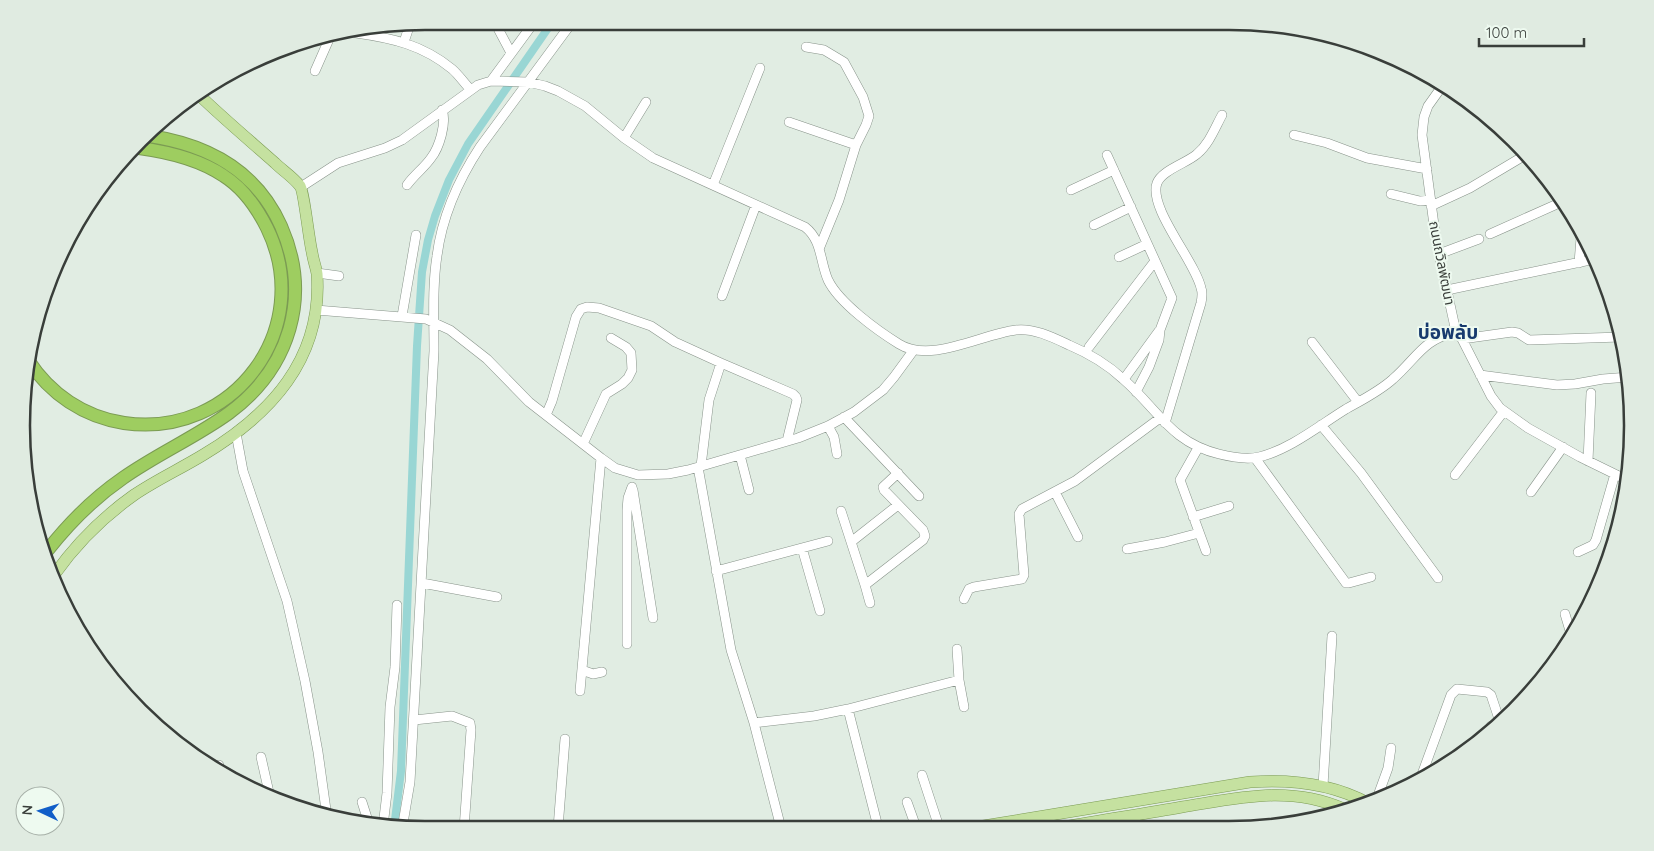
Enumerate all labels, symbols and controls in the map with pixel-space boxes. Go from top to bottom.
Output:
scale bar [1479,15,1584,47]
text: 100 m [1486,23,1527,42]
street label: ถนนถวิลพัฒนา [1425,219,1459,307]
district label: บ่อพลับ [1418,320,1478,344]
north arrow [15,786,65,836]
text: N [18,804,36,816]

